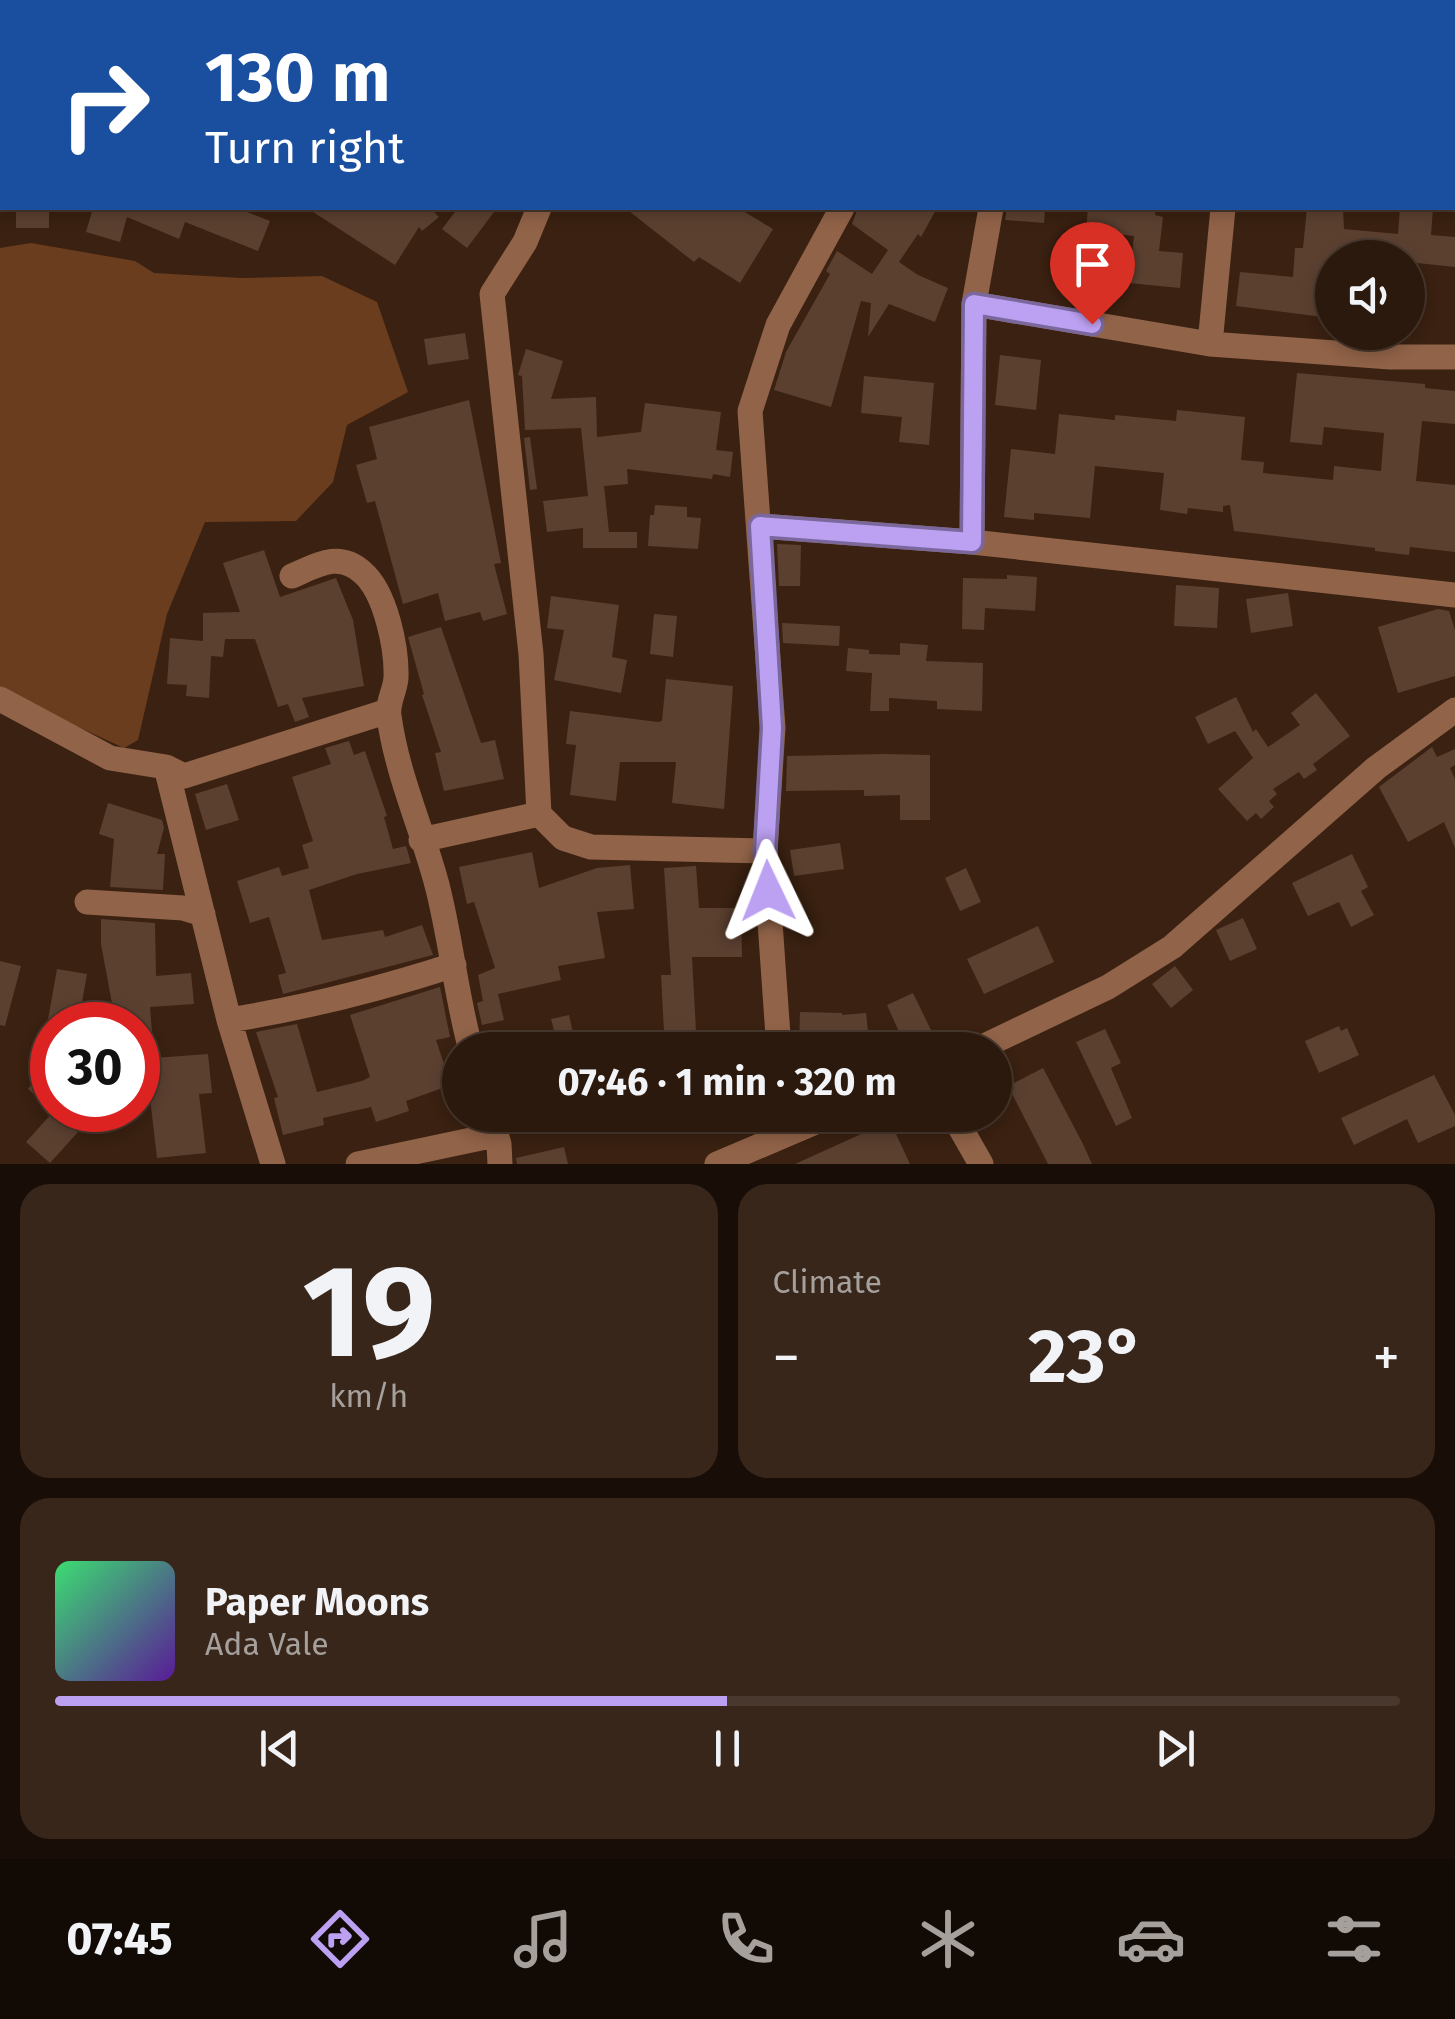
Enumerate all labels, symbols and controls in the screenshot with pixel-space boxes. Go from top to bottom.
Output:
text: 130 m [205,36,391,120]
icon: right [40,40,170,170]
text: Turn right [205,121,404,175]
pin [1050,222,1135,325]
icon: arrive [1065,237,1120,292]
map controls [1315,240,1425,350]
button: sound [1315,240,1425,350]
position arrow [716,839,820,943]
speed limit sign: 30 [30,1002,160,1132]
text: 07:46 · 1 min · 320 m [557,1059,897,1105]
text: 19 [302,1234,435,1390]
text: Climate [773,1263,882,1301]
text: 23° [1028,1312,1145,1402]
text: − [773,1325,800,1391]
text: + [1373,1325,1400,1391]
text: km/h [329,1377,408,1415]
text: Paper Moons [205,1579,429,1625]
text: Ada Vale [205,1625,329,1663]
icon: previous [252,1721,307,1776]
icon: pause [700,1721,755,1776]
icon: next [1148,1721,1203,1776]
icon: directions [305,1904,375,1974]
icon: music [508,1904,578,1974]
icon: phone [711,1904,781,1974]
icon: climate [913,1904,983,1974]
icon: car [1116,1904,1186,1974]
icon: filters [1319,1904,1389,1974]
text: 07:45 [66,1912,173,1966]

